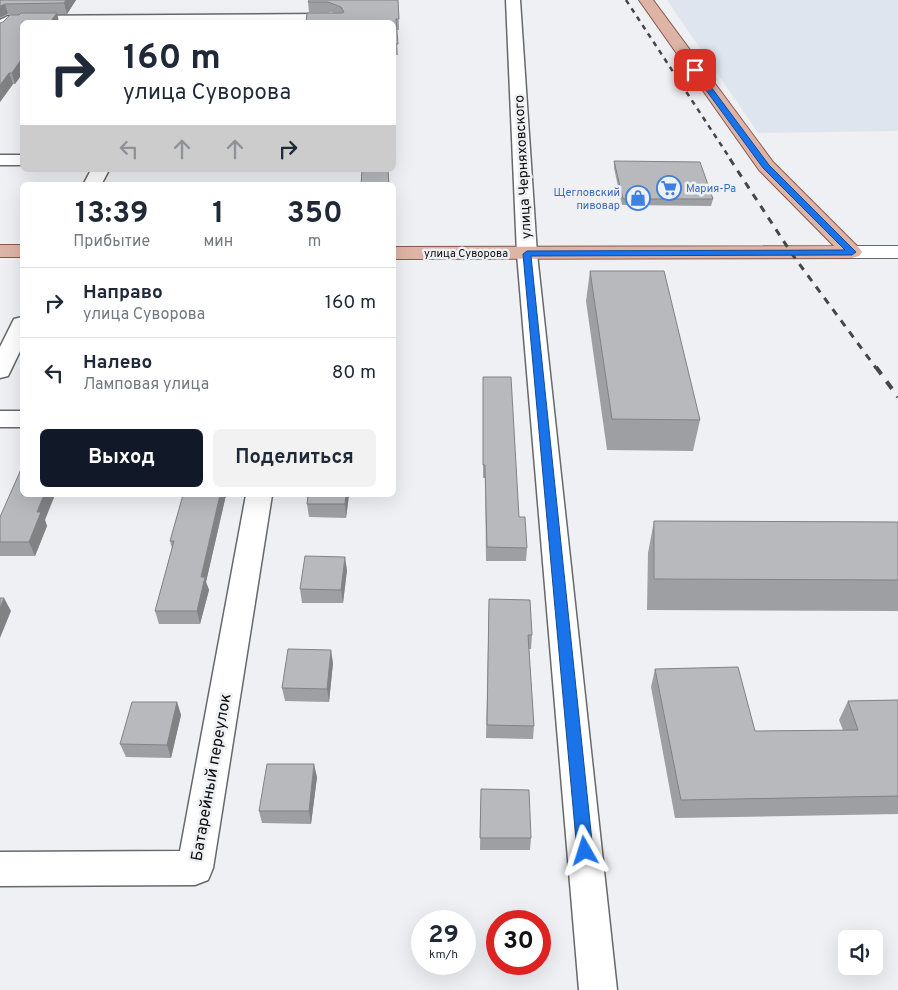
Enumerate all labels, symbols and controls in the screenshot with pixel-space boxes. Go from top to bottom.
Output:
text: 160 m [123,37,221,81]
icon: right [40,40,105,105]
pin [674,49,716,91]
icon: arrive [681,56,709,84]
text: улица Суворова [123,80,291,107]
street label: улица Черняховского [511,94,536,239]
icon: left [115,135,143,163]
icon: ahead [168,135,196,163]
icon: ahead [221,135,249,163]
icon: right [274,135,302,163]
supermarket icon: Мария-Ра [656,175,682,201]
place label: Мария-Ра [686,182,736,196]
shop icon: Щегловский пивовар [625,185,651,211]
place label: Щегловский пивовар [554,186,620,213]
text: 13:39 [75,196,149,233]
text: 1 [212,196,224,233]
text: 350 [287,196,343,233]
text: Прибытие [73,232,150,252]
text: мин [203,232,233,252]
text: m [308,232,321,252]
street label: улица Суворова [424,247,508,261]
text: Направо [83,281,163,305]
icon: right [40,289,68,317]
text: 160 m [325,291,376,315]
text: улица Суворова [83,305,205,325]
text: Налево [83,351,152,375]
icon: left [40,359,68,387]
text: 80 m [332,361,376,385]
text: Ламповая улица [83,375,209,395]
button: Выход [40,429,203,487]
button: Поделиться [213,429,376,487]
street label: Батарейный переулок [187,692,237,863]
position arrow [558,824,610,876]
speed limit sign: 30 [486,910,551,975]
text: 29 [428,920,459,952]
map controls [838,930,883,975]
button: sound [838,930,883,975]
text: km/h [429,947,458,963]

